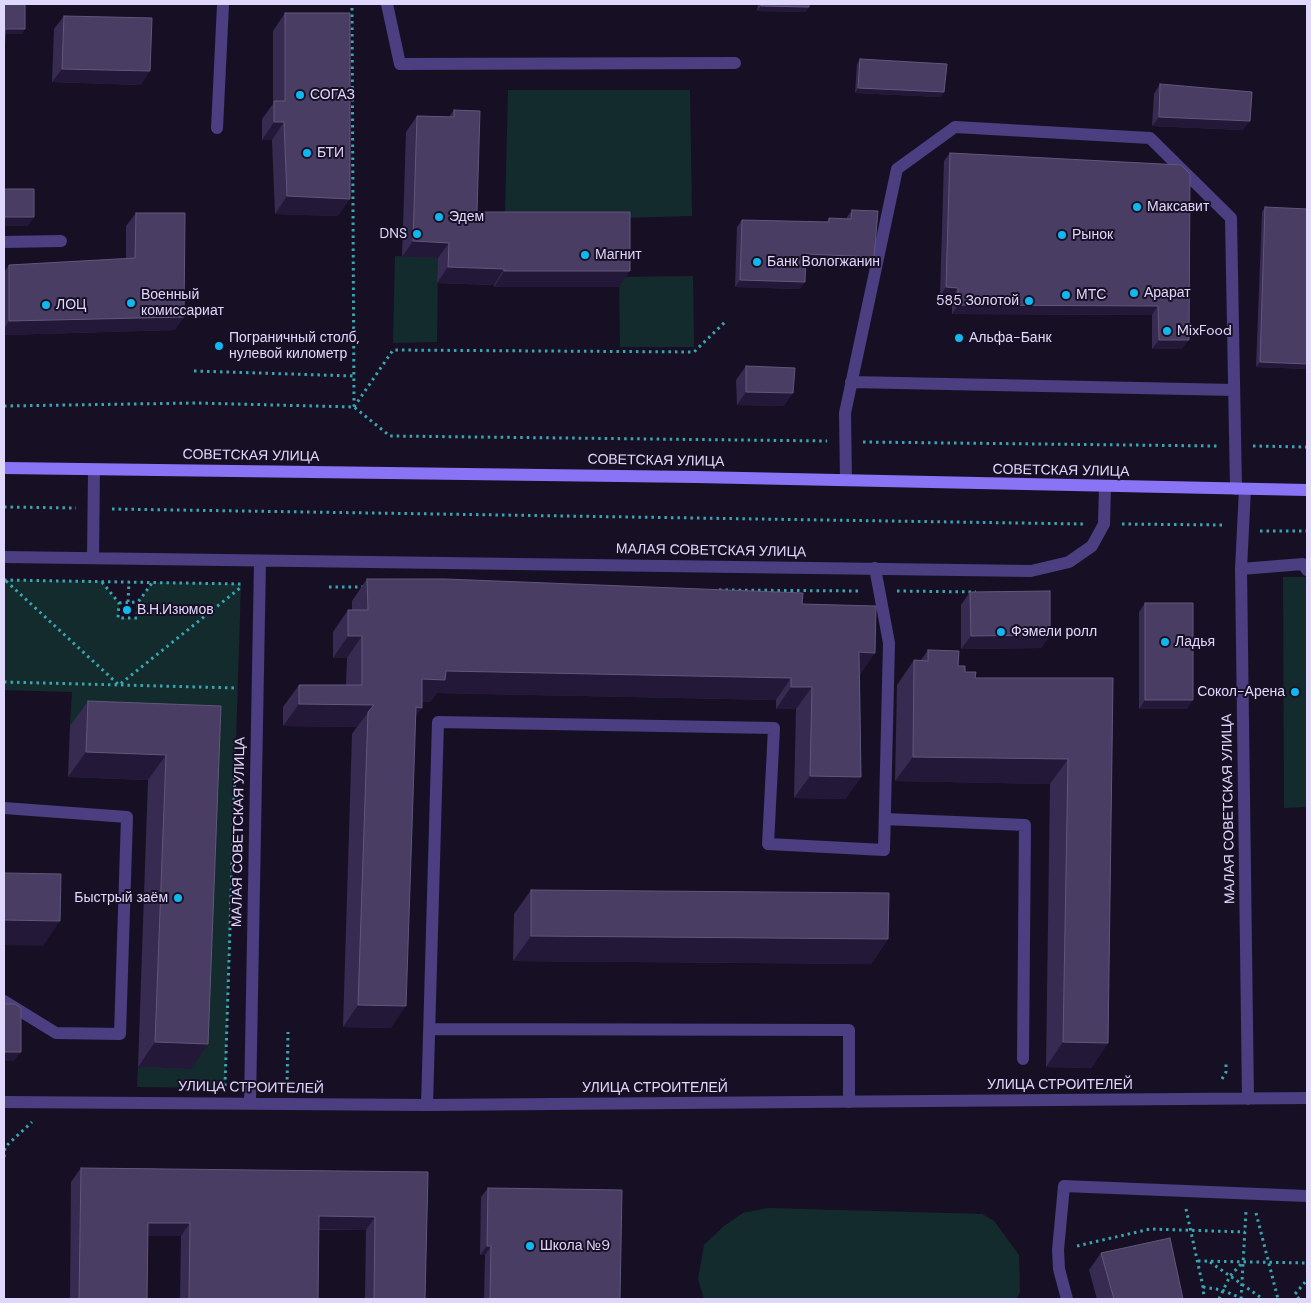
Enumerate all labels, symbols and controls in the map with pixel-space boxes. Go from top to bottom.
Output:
place label: СОГАЗ [310,87,355,103]
marker: СОГАЗ [294,89,306,101]
place label: БТИ [317,145,344,161]
marker: БТИ [301,147,313,159]
place label: Максавит [1147,199,1209,215]
marker: Максавит [1131,201,1143,213]
place label: Эдем [449,209,484,225]
marker: Эдем [433,211,445,223]
place label: DNS [380,226,407,242]
place label: Рынок [1072,227,1113,243]
marker: DNS [411,228,423,240]
marker: Рынок [1056,229,1068,241]
place label: Магнит [595,247,642,263]
marker: Магнит [579,249,591,261]
place label: Банк Вологжанин [767,254,880,270]
marker: Банк Вологжанин [751,256,763,268]
place label: Арарат [1144,285,1191,301]
place label: Военный комиссариат [141,287,224,320]
place label: МТС [1076,287,1106,303]
marker: Арарат [1128,287,1140,299]
marker: МТС [1060,289,1072,301]
place label: 585 Золотой [936,293,1019,309]
marker: 585 Золотой [1023,295,1035,307]
place label: ЛОЦ [56,297,86,313]
marker: Военный комиссариат [125,297,137,309]
marker: ЛОЦ [40,299,52,311]
place label: MixFood [1177,323,1232,339]
marker: MixFood [1161,325,1173,337]
place label: Пограничный столб, нулевой километр [229,330,359,362]
place label: Альфа-Банк [969,330,1052,346]
marker: Альфа-Банк [953,332,965,344]
marker: Пограничный столб, нулевой километр [213,340,225,352]
street label: СОВЕТСКАЯ УЛИЦА [182,446,320,466]
street label: СОВЕТСКАЯ УЛИЦА [587,451,725,471]
street label: СОВЕТСКАЯ УЛИЦА [992,461,1130,481]
street label: МАЛАЯ СОВЕТСКАЯ УЛИЦА [616,541,806,561]
place label: В.Н.Изюмов [137,602,214,618]
marker: В.Н.Изюмов [121,604,133,616]
place label: Фэмели ролл [1011,624,1097,640]
marker: Фэмели ролл [995,626,1007,638]
place label: Ладья [1175,634,1215,650]
marker: Ладья [1159,636,1171,648]
place label: Сокол-Арена [1197,684,1285,700]
marker: Сокол-Арена [1289,686,1301,698]
street label: МАЛАЯ СОВЕТСКАЯ УЛИЦА [1219,714,1239,904]
street label: МАЛАЯ СОВЕТСКАЯ УЛИЦА [229,737,249,927]
place label: Быстрый заём [74,890,168,906]
marker: Быстрый заём [172,892,184,904]
street label: УЛИЦА СТРОИТЕЛЕЙ [987,1077,1133,1093]
street label: УЛИЦА СТРОИТЕЛЕЙ [178,1078,324,1098]
street label: УЛИЦА СТРОИТЕЛЕЙ [582,1080,728,1096]
place label: Школа №9 [540,1238,610,1254]
marker: Школа №9 [524,1240,536,1252]

